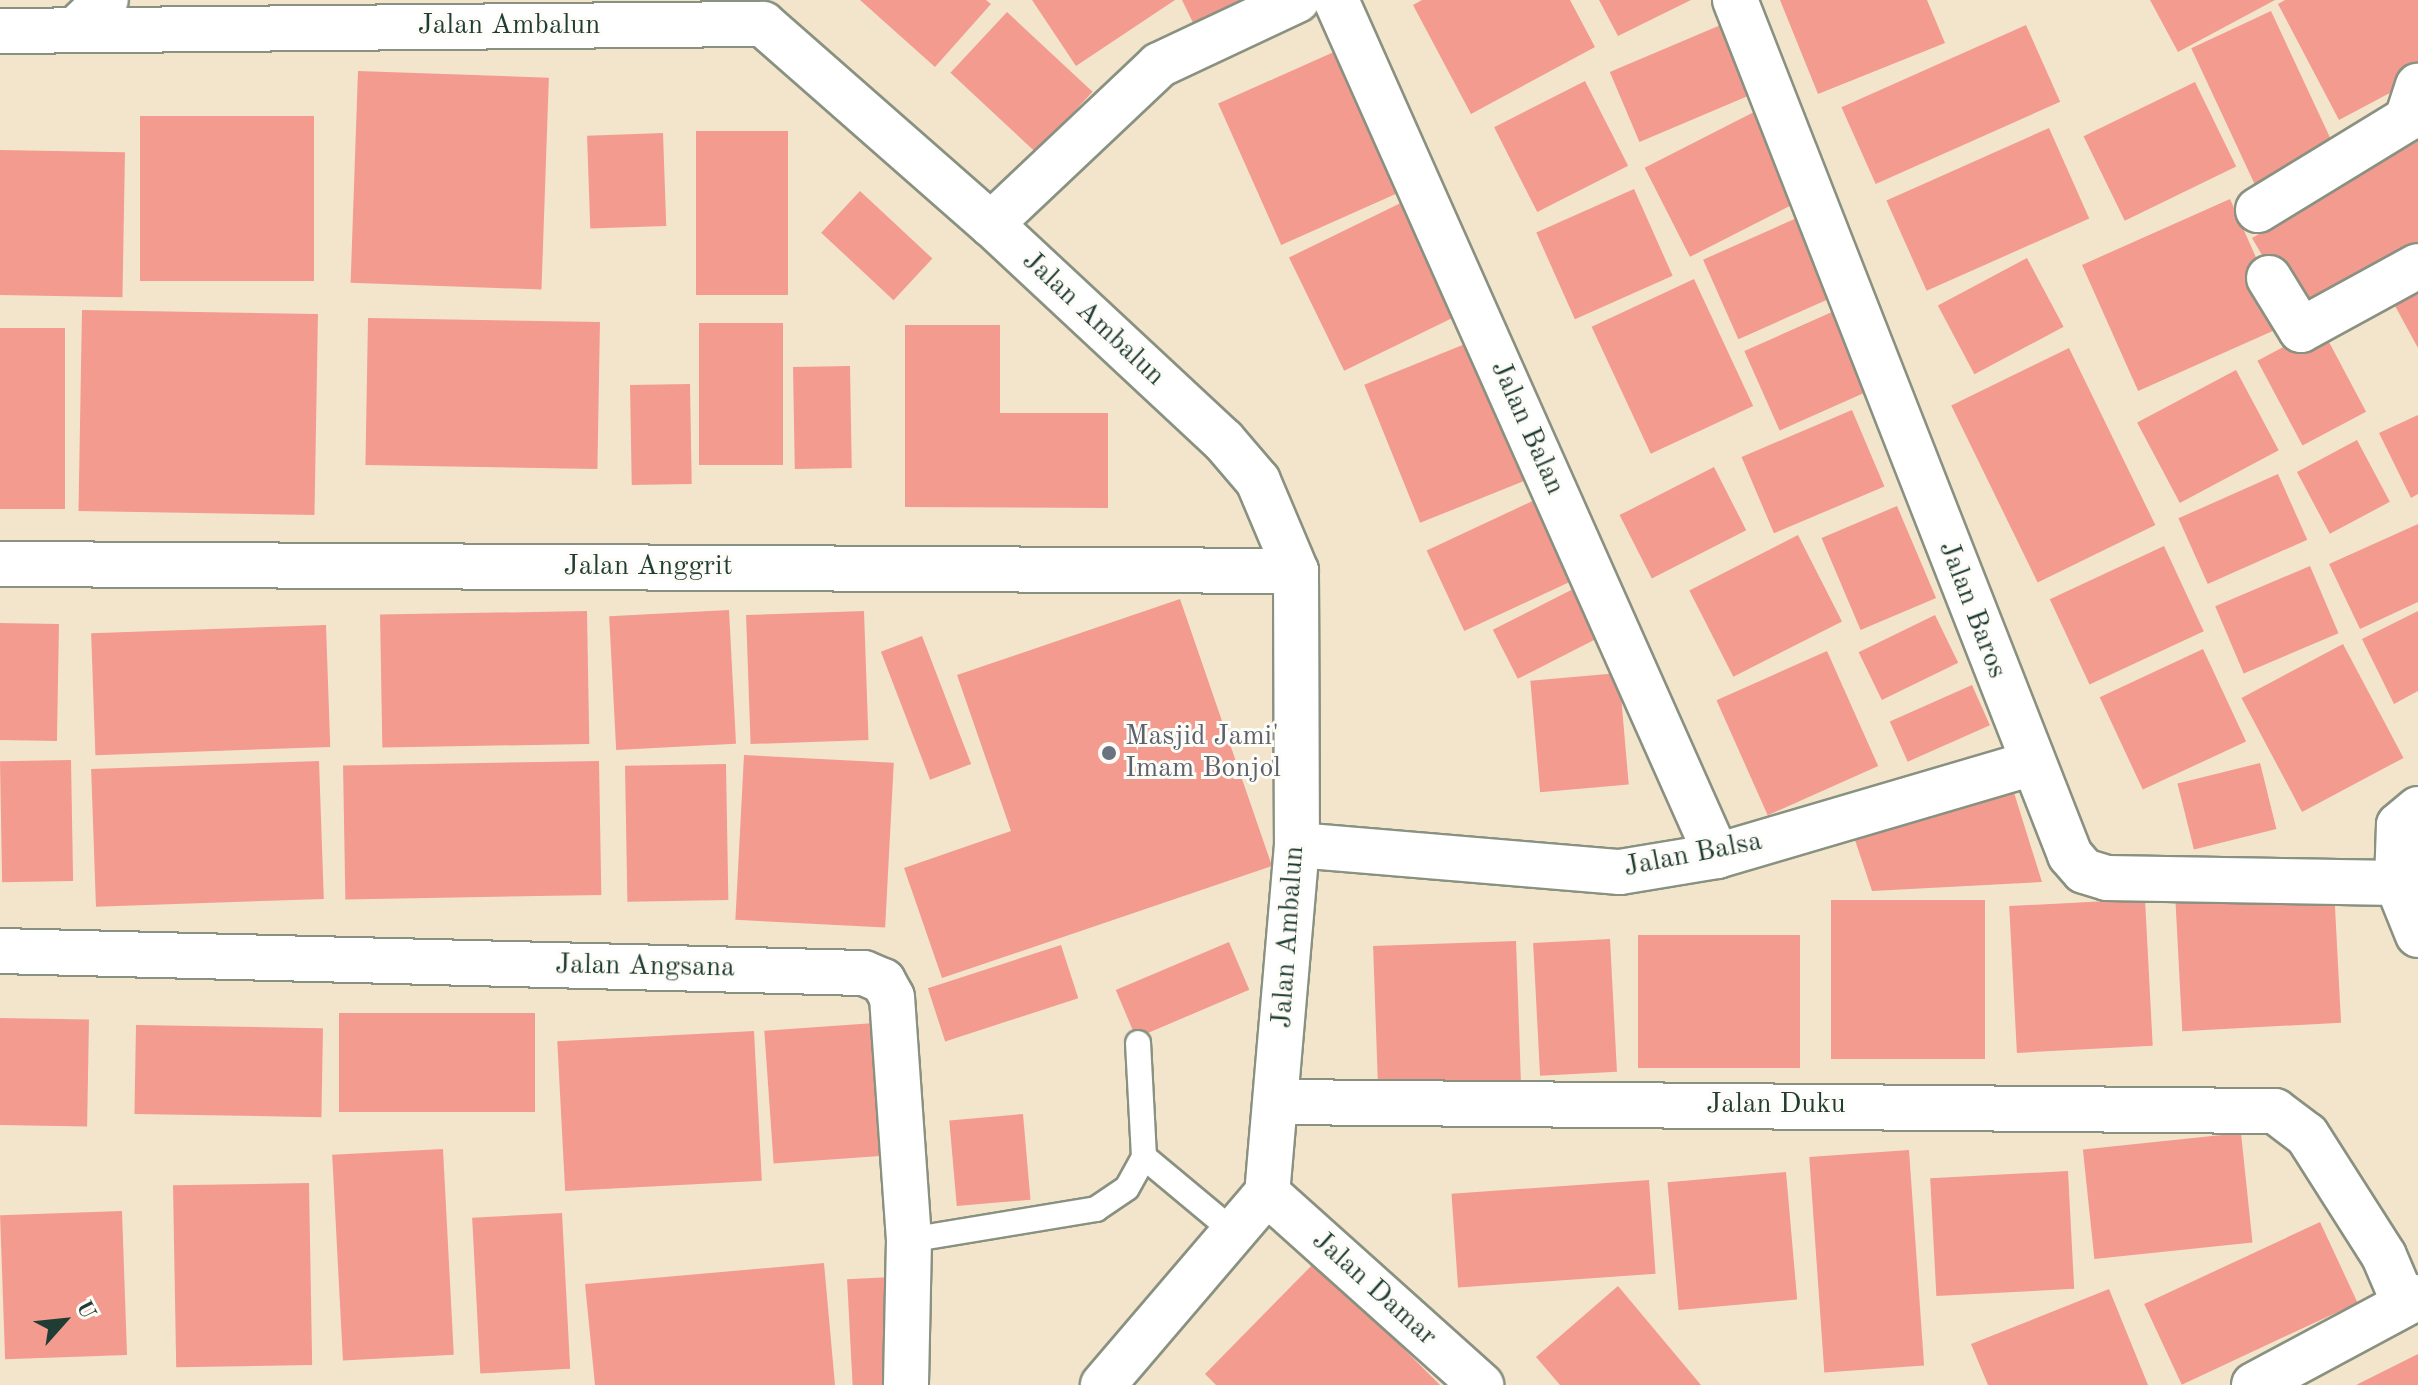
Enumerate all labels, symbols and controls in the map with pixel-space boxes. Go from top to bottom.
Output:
street label: Jalan Ambalun [418,9,600,43]
street label: Jalan Ambalun [1015,244,1171,394]
street label: Jalan Balan [1483,356,1571,500]
street label: Jalan Baros [1931,537,2013,683]
street label: Jalan Anggrit [564,550,732,584]
place label: Masjid Jami' Imam Bonjol [1125,720,1281,786]
marker: Masjid Jami' Imam Bonjol [1100,744,1118,762]
street label: Jalan Balsa [1621,825,1765,885]
street label: Jalan Ambalun [1266,845,1312,1029]
street label: Jalan Angsana [555,949,735,985]
street label: Jalan Duku [1706,1088,1846,1122]
street label: Jalan Damar [1305,1224,1443,1354]
north arrow [24,1281,104,1361]
text: U [72,1297,99,1323]

